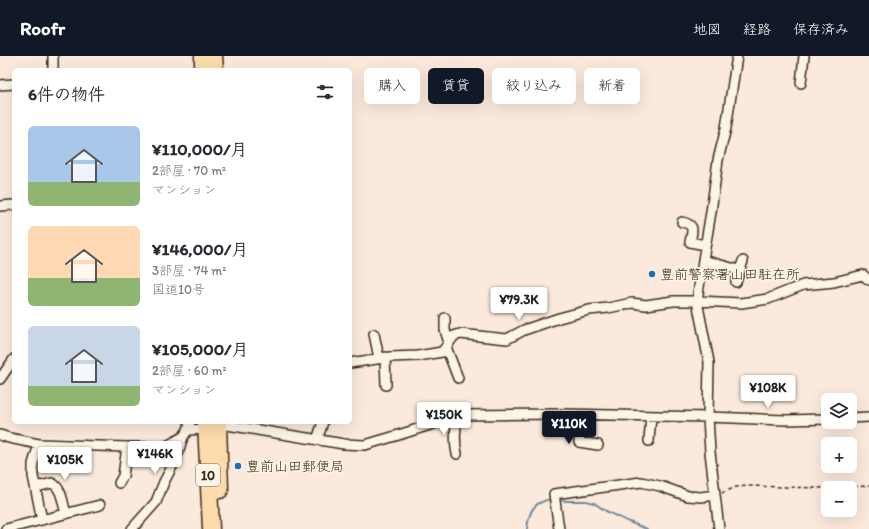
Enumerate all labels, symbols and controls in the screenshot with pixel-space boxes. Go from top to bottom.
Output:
text: Roofr [20,17,65,40]
text: 地図 [693,21,721,38]
text: 経路 [743,21,771,38]
text: 保存済み [793,21,849,38]
chip: 購入 [364,68,420,104]
chip: 賃貸 [428,68,484,104]
chip: 絞り込み [492,68,576,104]
chip: 新着 [584,68,640,104]
icon: filters [314,81,336,103]
text: 6件の物件 [28,84,105,104]
text: ¥110,000/月 [152,139,247,159]
icon: home [60,142,108,190]
text: 2部屋 · 70 m² [152,163,226,178]
text: マンション [152,182,216,197]
text: ¥146,000/月 [152,239,248,259]
icon: home [60,242,108,290]
text: 3部屋 · 74 m² [152,263,226,278]
place label: 豊前警察署山田駐在所 [660,266,800,283]
marker: 豊前警察署山田駐在所 [647,269,657,279]
text: 国道10号 [152,282,205,297]
pin: ¥79.3K [486,287,552,321]
text: ¥79.3K [499,292,539,307]
text: ¥105,000/月 [152,339,248,359]
icon: home [60,342,108,390]
text: 2部屋 · 60 m² [152,363,227,378]
pin: ¥108K [740,375,796,409]
text: ¥108K [750,380,786,395]
text: マンション [152,382,216,397]
map controls [821,393,857,517]
button: layers [821,393,857,429]
pin: ¥150K [416,402,472,436]
text: ¥150K [426,407,462,422]
pin: ¥110K [541,411,597,445]
text: ¥110K [551,416,587,431]
button: + [821,437,857,473]
pin: ¥146K [127,441,183,475]
text: ¥146K [137,446,173,461]
pin: ¥105K [37,447,93,481]
text: ¥105K [47,452,83,467]
place label: 豊前山田郵便局 [246,458,344,475]
marker: 豊前山田郵便局 [233,461,243,471]
road number: 10 [196,464,220,486]
button: − [821,481,857,517]

